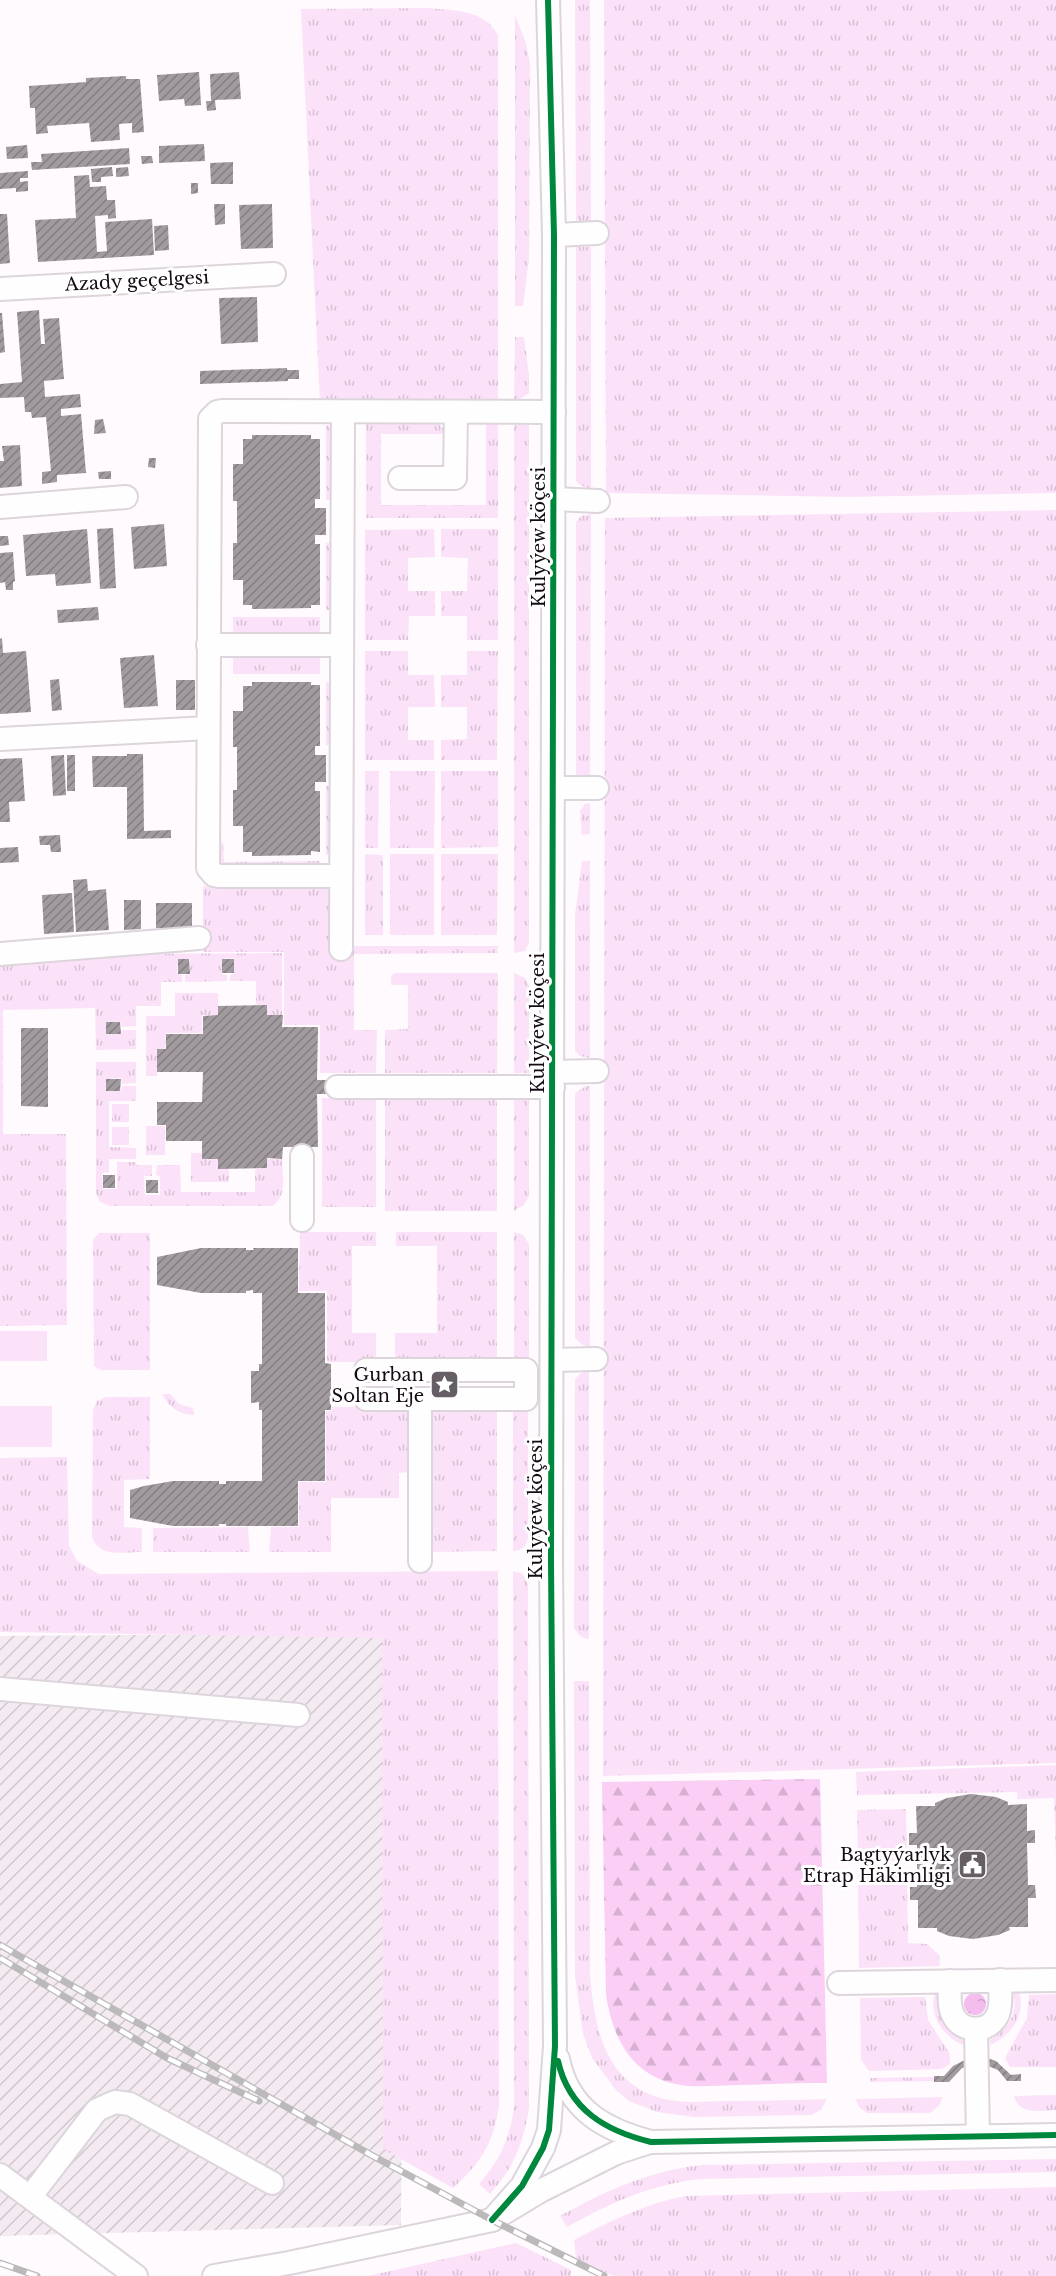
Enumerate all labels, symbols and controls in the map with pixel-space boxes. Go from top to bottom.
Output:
street label: Azady geçelgesi [63,266,210,296]
street label: Kulyýew köçesi [528,467,550,607]
street label: Kulyýew köçesi [527,953,549,1093]
place label: Gurban Soltan Eje [332,1364,424,1407]
place icon: Gurban Soltan Eje [429,1369,461,1401]
street label: Kulyýew köçesi [525,1439,547,1579]
place label: Bagtyýarlyk Etrap Häkimligi [803,1844,951,1887]
public building icon: Bagtyýarlyk Etrap Häkimligi [956,1849,988,1881]

